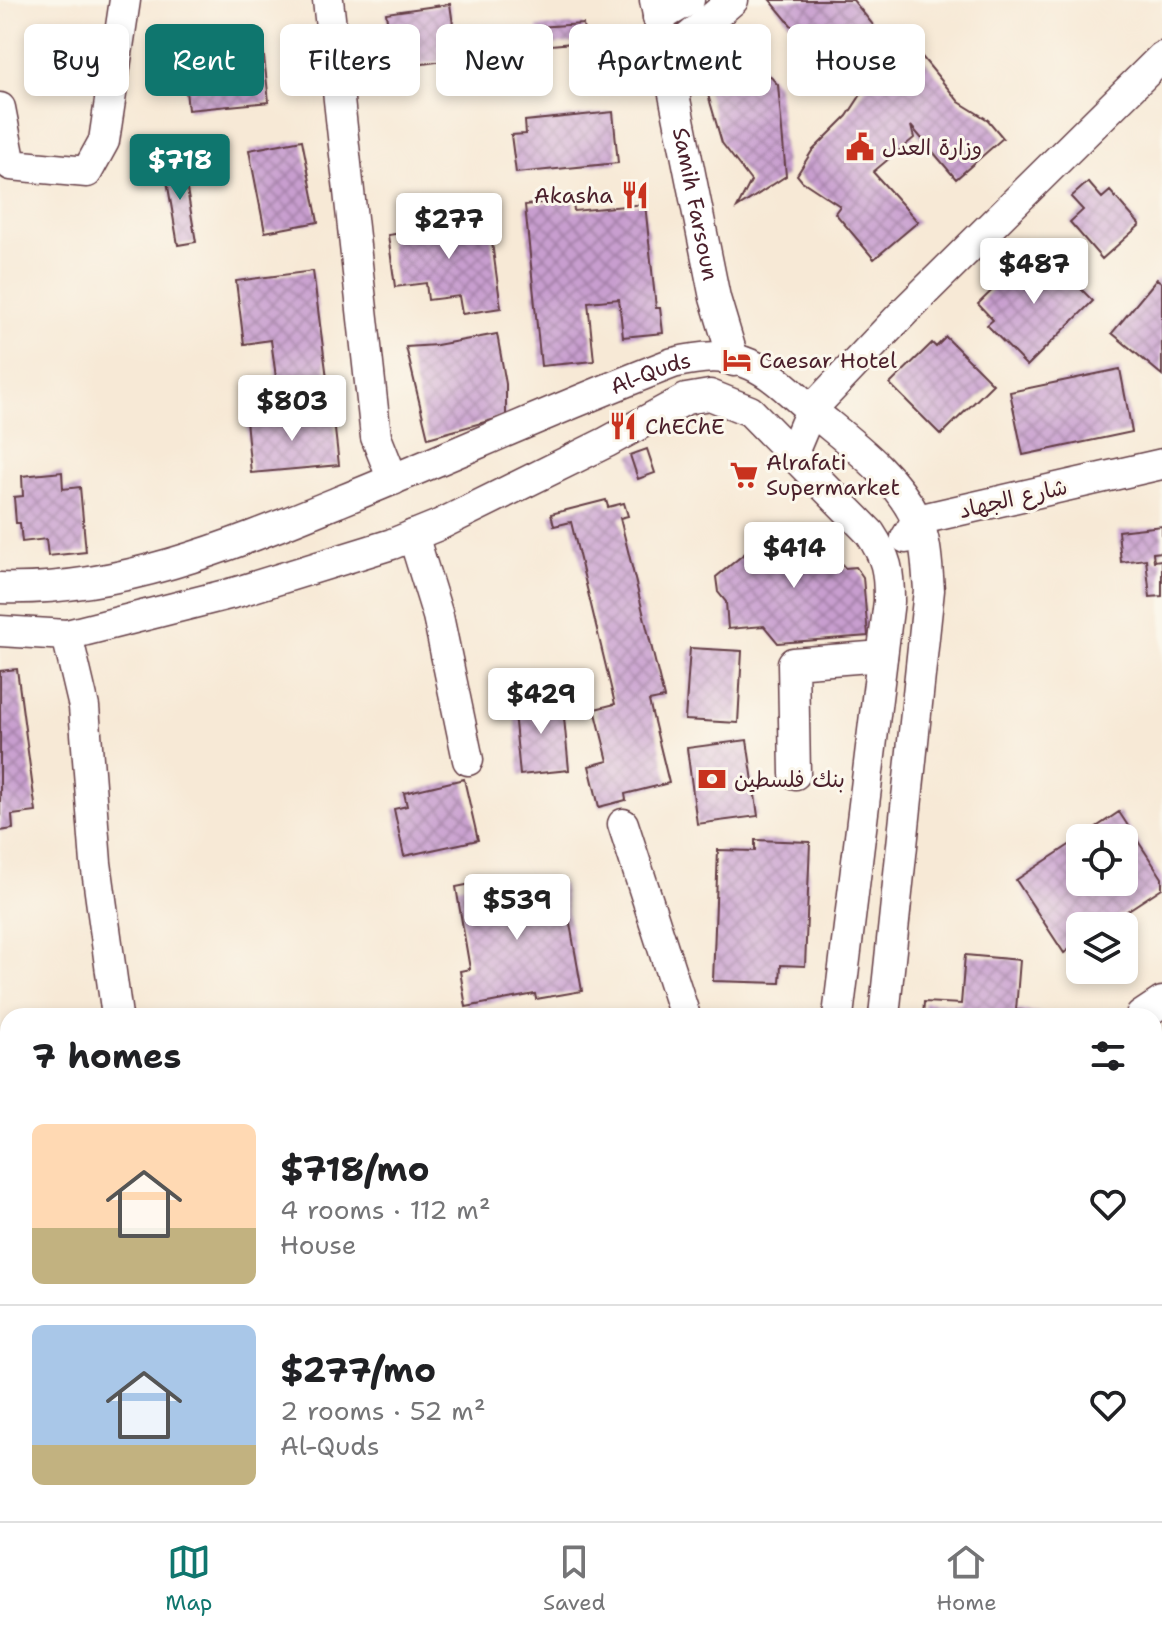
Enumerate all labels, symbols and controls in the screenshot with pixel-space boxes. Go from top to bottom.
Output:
chip: Buy [24,24,129,96]
chip: Rent [145,24,264,96]
chip: Filters [280,24,420,96]
chip: New [436,24,553,96]
chip: Apartment [569,24,771,96]
chip: House [787,24,925,96]
street label: Samih Farsoun [666,125,725,283]
public building icon: وزارة العدل [845,132,875,162]
place label: وزارة العدل [882,133,982,162]
pin: $718 [133,134,227,202]
text: $718 [148,142,212,177]
restaurant icon: Akasha [620,180,650,210]
place label: Akasha [534,181,613,210]
pin: $277 [402,193,496,261]
text: $277 [414,201,484,236]
pin: $487 [987,238,1081,306]
text: $487 [998,246,1070,281]
hotel icon: Caesar Hotel [722,345,752,375]
street label: Al-Quds [606,346,693,401]
place label: Caesar Hotel [759,346,897,375]
pin: $803 [245,375,339,443]
text: $803 [256,383,328,418]
restaurant icon: ChEChE [608,411,638,441]
place label: ChEChE [645,412,725,441]
place label: Alrafati Supermarket [766,448,900,502]
supermarket icon: Alrafati Supermarket [729,460,759,490]
street label: شارع الجهاد [956,472,1070,526]
pin: $414 [747,522,841,590]
text: $414 [762,530,826,565]
pin: $429 [494,668,588,736]
text: $429 [506,676,576,711]
bank icon: بنك فلسطين [697,764,727,794]
place label: بنك فلسطين [734,765,845,794]
map controls [1066,824,1138,984]
button: locate [1066,824,1138,896]
pin: $539 [470,874,564,942]
text: $539 [482,882,552,917]
button: layers [1066,912,1138,984]
text: 7 homes [32,1033,181,1079]
icon: filters [1086,1034,1130,1078]
text: $718/mo [280,1146,430,1192]
icon: home [96,1156,192,1252]
icon: heart [1086,1182,1130,1226]
text: 4 rooms · 112 m² [280,1192,491,1227]
text: House [280,1227,356,1262]
text: $277/mo [280,1347,436,1393]
icon: home [96,1357,192,1453]
icon: heart [1086,1383,1130,1427]
text: 2 rooms · 52 m² [280,1393,486,1428]
text: Al-Quds [280,1428,380,1463]
tab: Map [165,1540,212,1617]
tab: Saved [543,1540,606,1617]
tab: Home [936,1540,997,1617]

